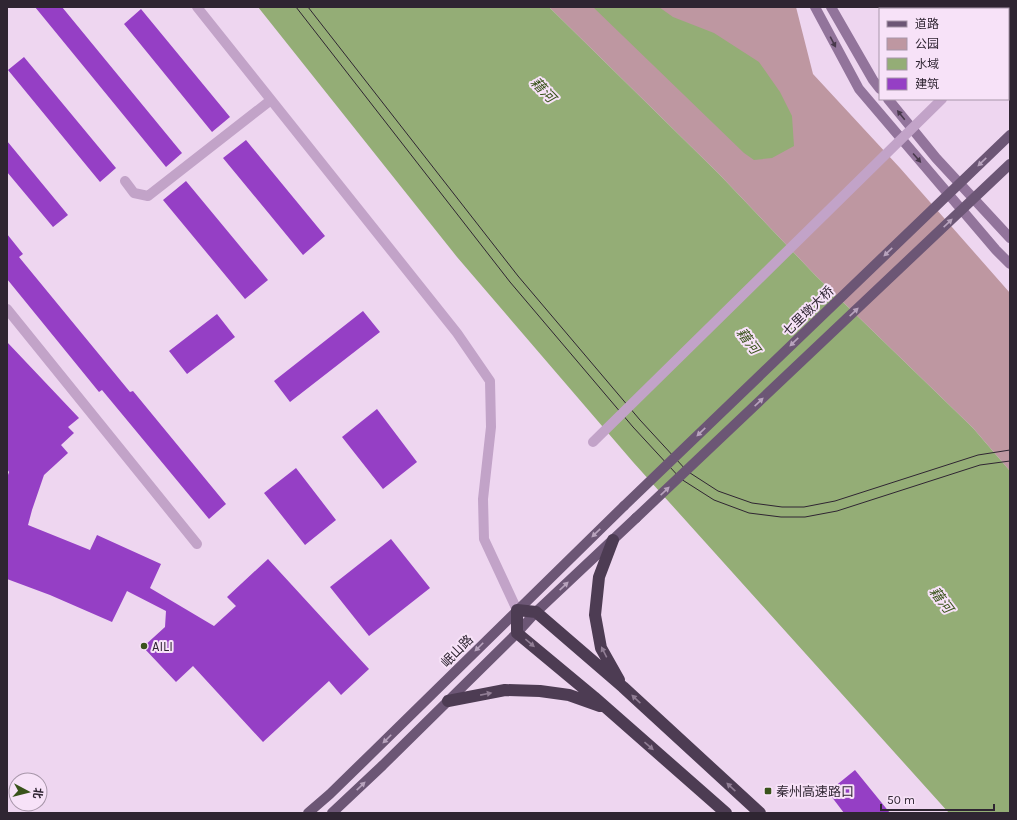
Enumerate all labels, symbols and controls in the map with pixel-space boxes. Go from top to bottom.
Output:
legend [879,8,1009,100]
text: 道路 [915,17,939,31]
one-way arrow [830,36,836,47]
text: 公园 [915,37,939,51]
text: 水域 [915,57,939,71]
water label: 藉河 [527,74,561,108]
text: 建筑 [915,77,939,91]
one-way arrow [896,109,905,120]
one-way arrow [912,152,921,163]
one-way arrow [977,157,987,167]
one-way arrow [943,218,953,228]
one-way arrow [883,247,893,257]
street label: 七里墩大桥 [779,283,837,339]
one-way arrow [849,308,859,317]
water label: 藉河 [733,325,765,360]
one-way arrow [789,337,799,347]
one-way arrow [754,397,764,406]
one-way arrow [696,427,706,437]
one-way arrow [660,486,670,496]
one-way arrow [591,528,601,538]
one-way arrow [559,581,569,591]
water label: 藉河 [926,584,958,619]
street label: 岷山路 [438,632,476,670]
place label: AILI [152,639,173,654]
one-way arrow [524,639,535,648]
marker: AILI [139,641,149,651]
one-way arrow [474,642,484,652]
one-way arrow [601,647,607,658]
one-way arrow [480,690,492,696]
one-way arrow [630,694,641,703]
one-way arrow [382,734,392,744]
one-way arrow [644,742,655,751]
north arrow [8,772,48,812]
one-way arrow [356,782,366,791]
one-way arrow [726,782,736,791]
place label: 秦州高速路口 [776,784,854,799]
marker: 秦州高速路口 [763,786,773,796]
scale bar [881,786,994,812]
text: 北 [30,787,45,799]
text: 50 m [887,793,915,807]

